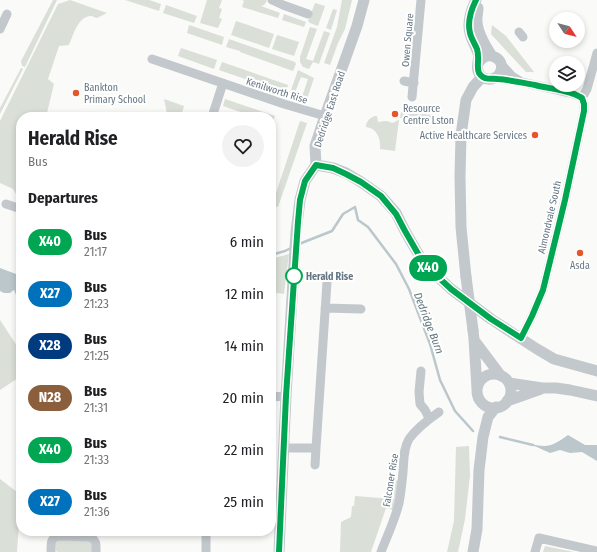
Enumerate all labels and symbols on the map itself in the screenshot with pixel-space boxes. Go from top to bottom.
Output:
north arrow [549,12,585,48]
street label: Owen Square [400,13,416,68]
street label: Dedridge East Road [312,70,348,149]
street label: Kenilworth Rise [244,75,309,107]
place label: Bankton Primary School [84,82,146,106]
marker: Bankton Primary School [71,88,81,98]
place label: Resource Centre Lston [403,103,454,127]
marker: Resource Centre Lston [390,109,400,119]
place label: Active Healthcare Services [420,130,527,142]
marker: Active Healthcare Services [530,130,540,140]
street label: Almondvale South [536,180,564,255]
marker: Asda [575,248,585,258]
line badge: X40 [405,255,451,281]
place label: Asda [570,260,590,272]
marker: Herald Rise [285,267,303,285]
place label: Herald Rise [306,271,353,283]
water label: Dedridge Burn [411,291,446,356]
street label: Falconer Rise [381,453,401,508]

